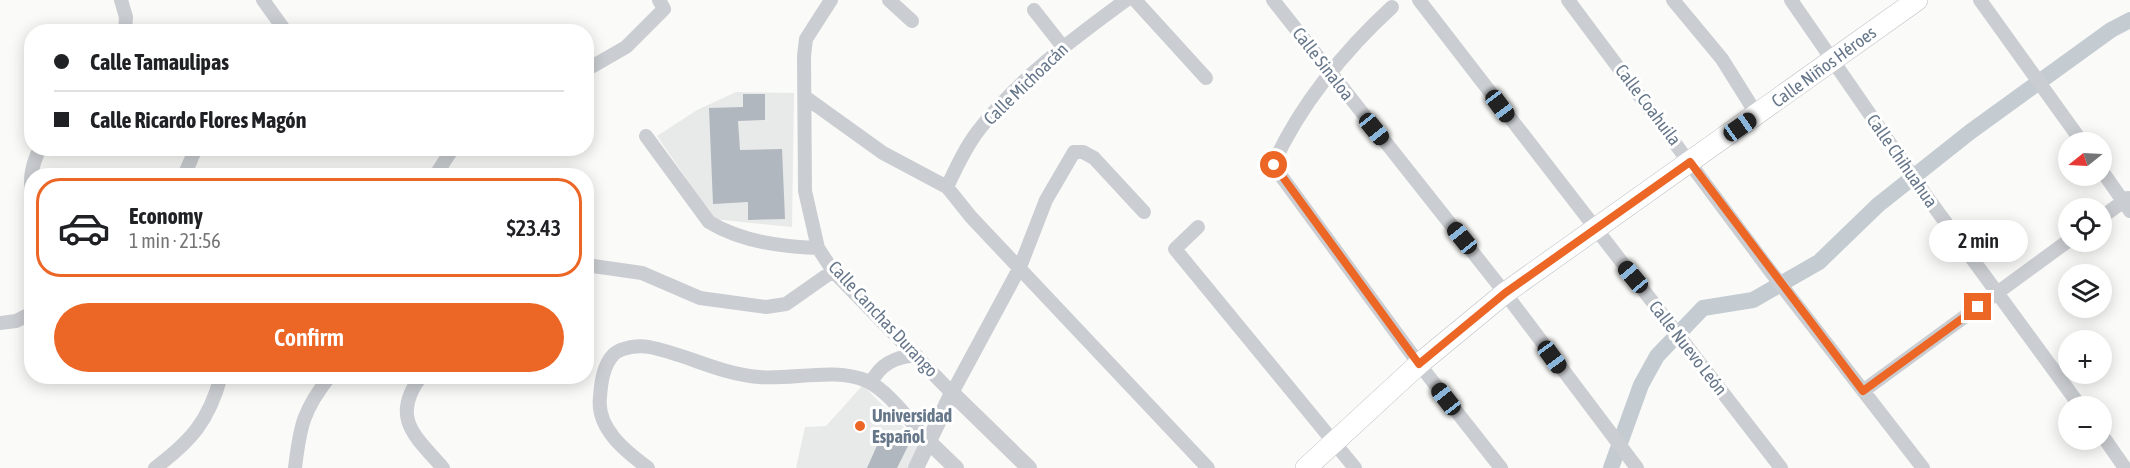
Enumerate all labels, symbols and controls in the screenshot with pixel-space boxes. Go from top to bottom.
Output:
street label: Calle Niños Héroes [1767,22,1880,112]
street label: Calle Sinaloa [1288,23,1358,104]
street label: Calle Michoacán [979,38,1072,129]
text: Calle Tamaulipas [90,49,229,75]
street label: Calle Coahuila [1611,60,1686,149]
car [1482,86,1518,126]
text: Calle Ricardo Flores Magón [90,107,306,133]
car [1356,109,1392,149]
car [1720,109,1760,145]
street label: Calle Chihuahua [1863,110,1942,211]
north arrow [2058,132,2112,186]
map controls [2058,132,2112,450]
route start [1260,151,1287,178]
button: locate [2058,198,2112,252]
icon: car [57,201,111,255]
text: Economy [129,203,203,229]
text: $23.43 [506,215,561,241]
car [1444,218,1480,258]
callout: 2 min [1928,220,2028,262]
text: 1 min · 21:56 [129,229,221,252]
text: 2 min [1958,229,1999,252]
street label: Calle Canchas Durango [824,256,943,381]
car [1615,257,1651,297]
button: layers [2058,264,2112,318]
route end [1964,293,1991,320]
street label: Calle Nuevo León [1645,296,1732,399]
button: Confirm [54,303,564,372]
button: + [2058,330,2112,384]
car [1534,337,1570,377]
car [1428,379,1464,419]
button: − [2058,396,2112,450]
place label: Universidad Español [872,405,952,447]
marker: Universidad Español [853,419,867,433]

